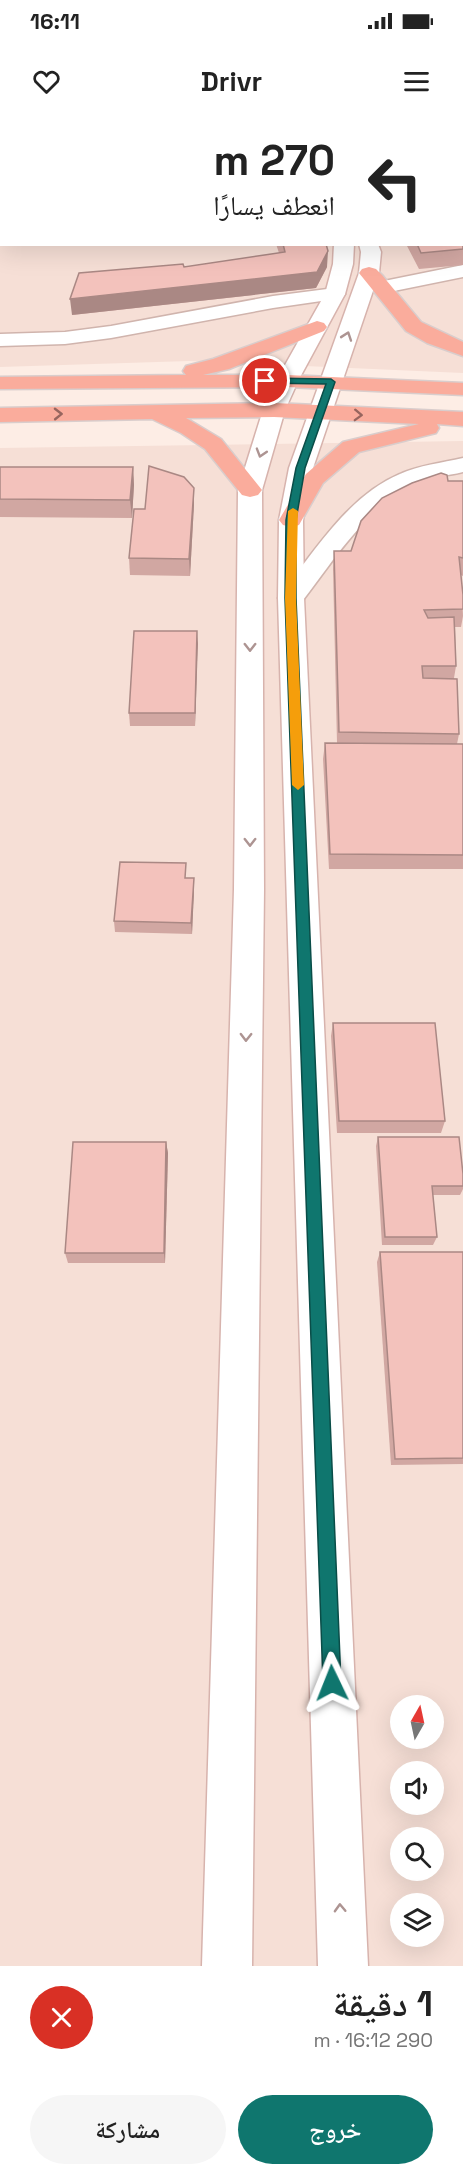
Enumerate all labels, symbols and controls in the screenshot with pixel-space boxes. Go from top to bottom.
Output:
text: 16:11 [30,7,80,35]
text: Drivr [201,64,262,99]
icon: heart [30,65,63,98]
icon: menu [400,65,433,98]
text: 270 m [214,134,335,187]
icon: left [356,144,434,222]
text: انعطف يسارًا [213,188,335,223]
one-way arrow [339,331,352,342]
pin [239,355,290,406]
icon: arrive [248,364,281,397]
one-way arrow [54,408,63,420]
one-way arrow [354,409,363,421]
one-way arrow [256,447,268,458]
one-way arrow [244,642,256,651]
one-way arrow [244,837,256,846]
one-way arrow [240,1032,253,1041]
position arrow [300,1651,364,1715]
north arrow [390,1695,444,1749]
map controls [390,1695,444,1947]
button: sound [390,1761,444,1815]
button: search [390,1827,444,1881]
button: layers [390,1893,444,1947]
one-way arrow [334,1903,347,1912]
text: 1 دقيقة [333,1981,433,2027]
button: close [30,1986,93,2049]
text: 290 m · 16:12 [313,2027,433,2053]
button: مشاركة [30,2095,226,2164]
button: خروج [238,2095,433,2164]

